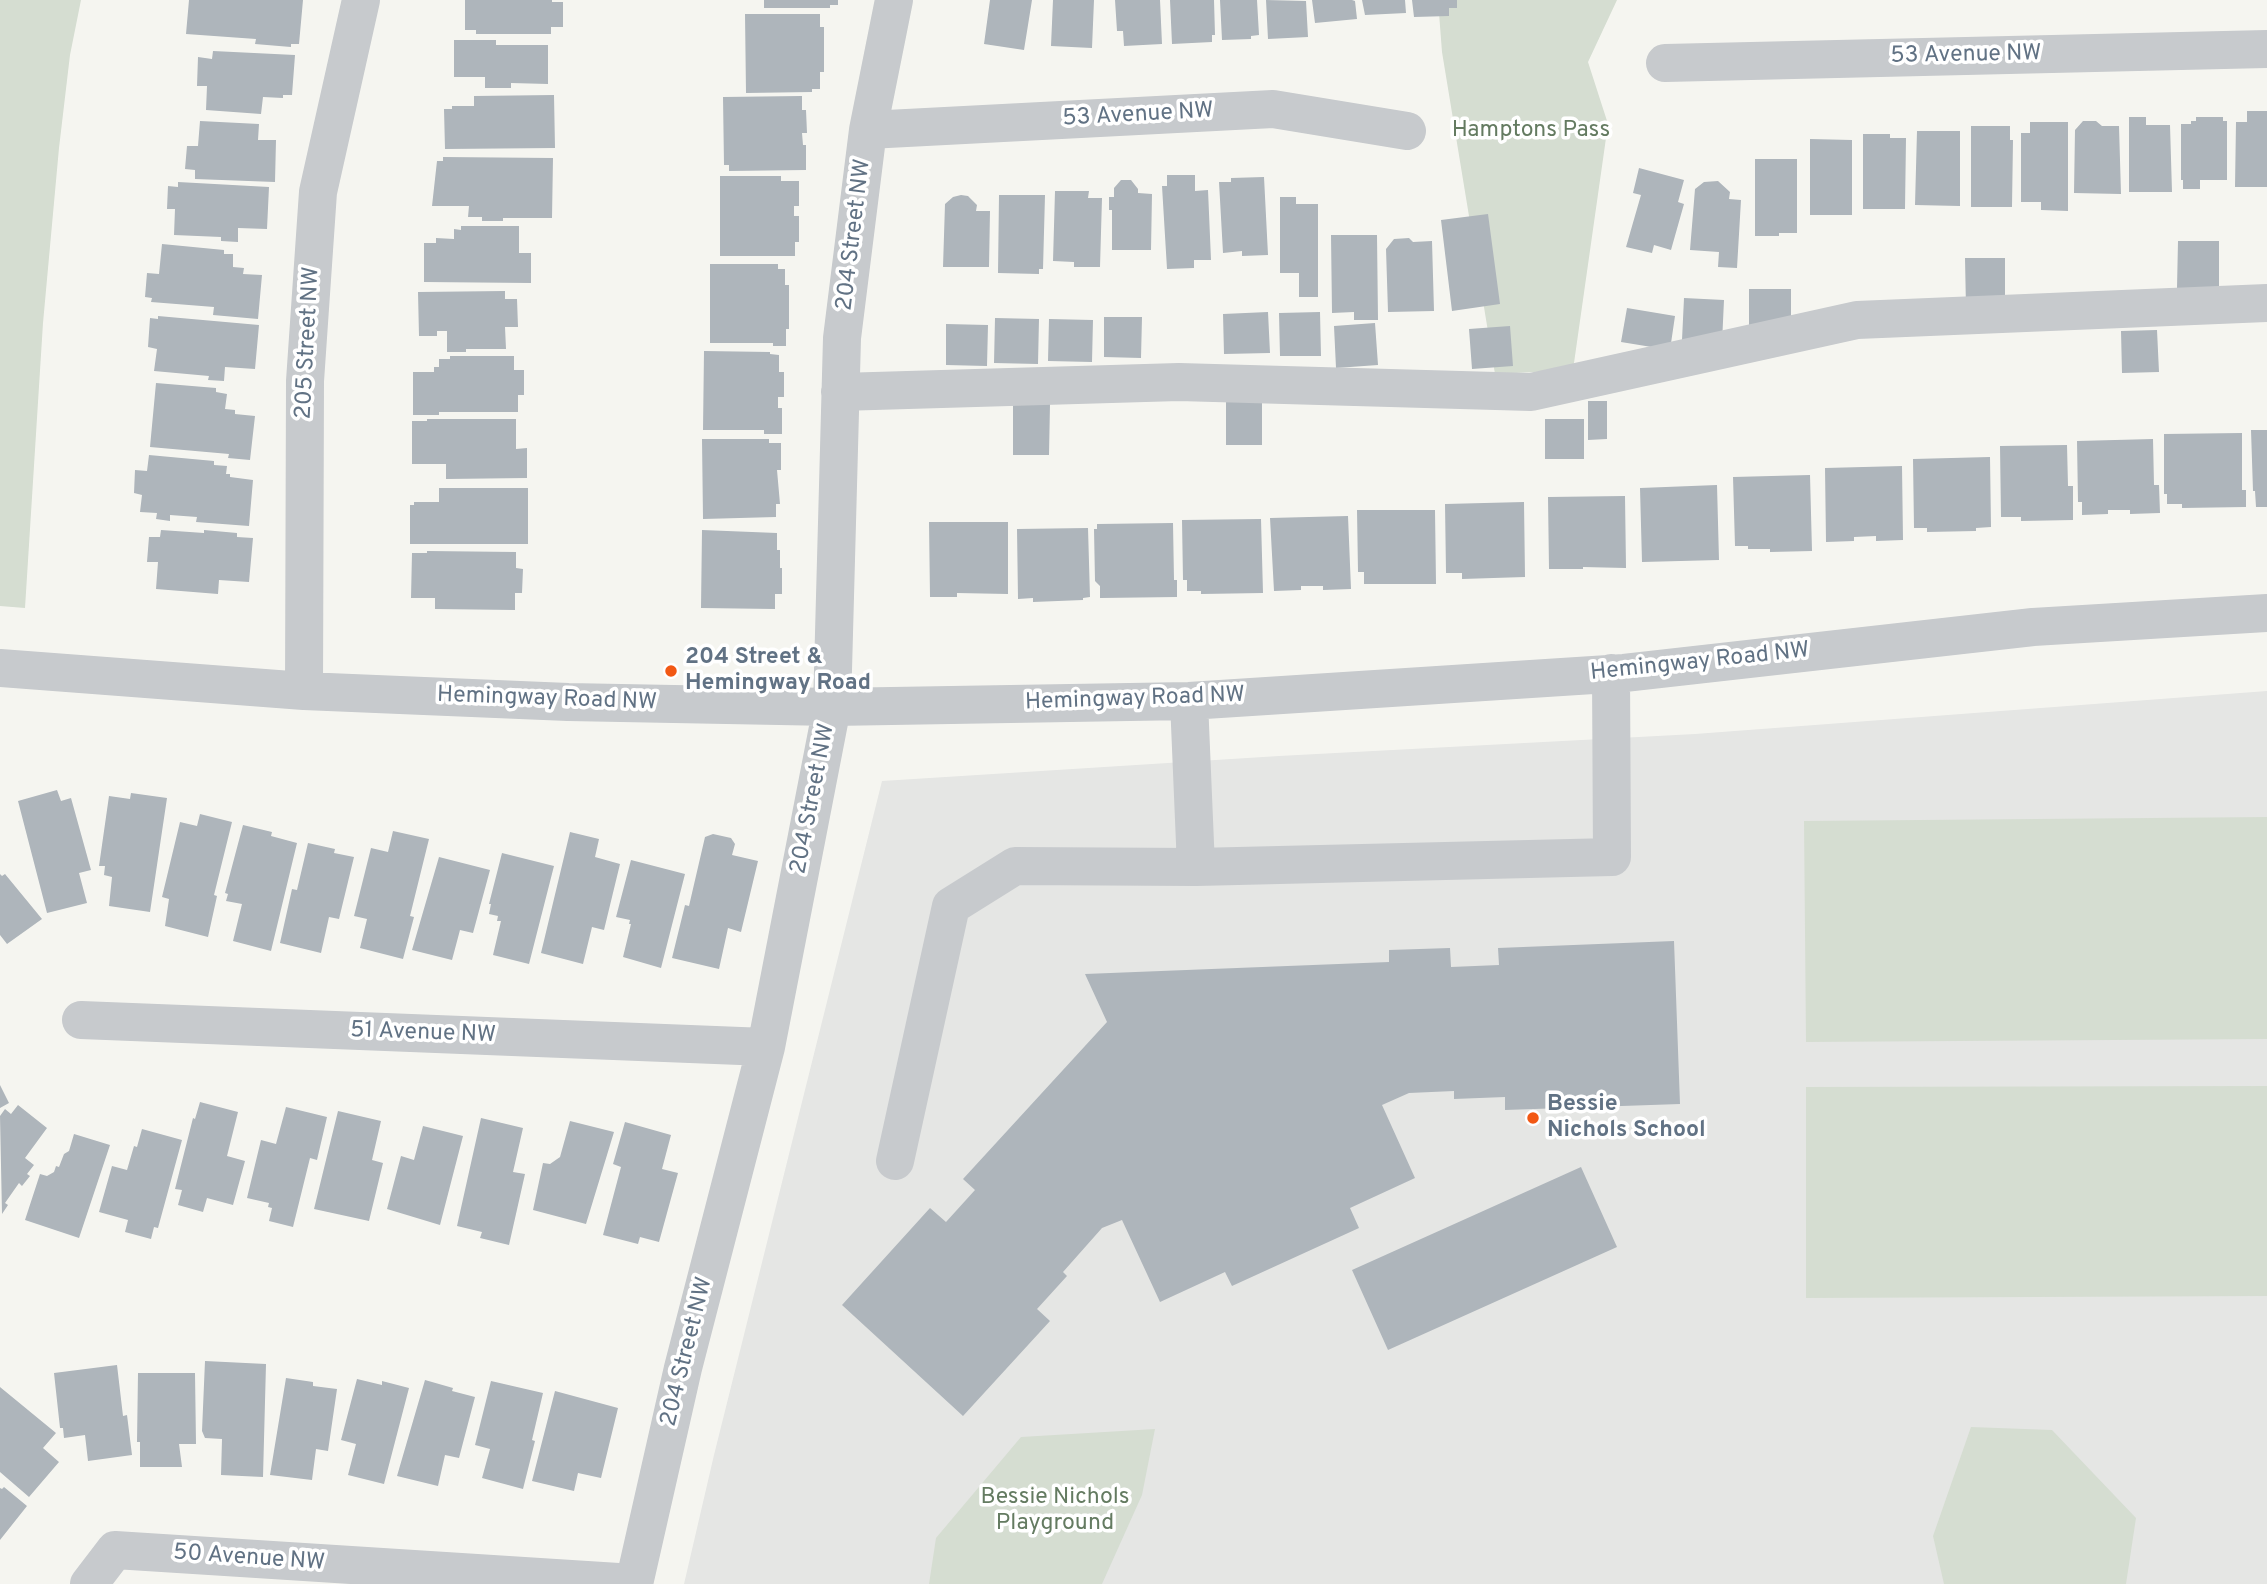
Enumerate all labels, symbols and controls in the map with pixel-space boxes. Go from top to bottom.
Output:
street label: 53 Avenue NW [1890,41,2042,71]
street label: 53 Avenue NW [1062,98,1214,134]
park label: Hamptons Pass [1452,117,1610,145]
street label: 204 Street NW [832,158,878,312]
street label: 205 Street NW [291,266,327,420]
street label: Hemingway Road NW [1589,638,1811,688]
place label: 204 Street & Hemingway Road [685,644,871,698]
marker: 204 Street & Hemingway Road [663,663,679,679]
street label: Hemingway Road NW [436,682,658,718]
street label: Hemingway Road NW [1024,682,1246,718]
street label: 204 Street NW [786,721,842,877]
street label: 51 Avenue NW [350,1018,496,1050]
place label: Bessie Nichols School [1547,1091,1706,1145]
marker: Bessie Nichols School [1525,1110,1541,1126]
street label: 204 Street NW [656,1275,720,1429]
park label: Bessie Nichols Playground [980,1484,1130,1538]
street label: 50 Avenue NW [172,1540,326,1578]

